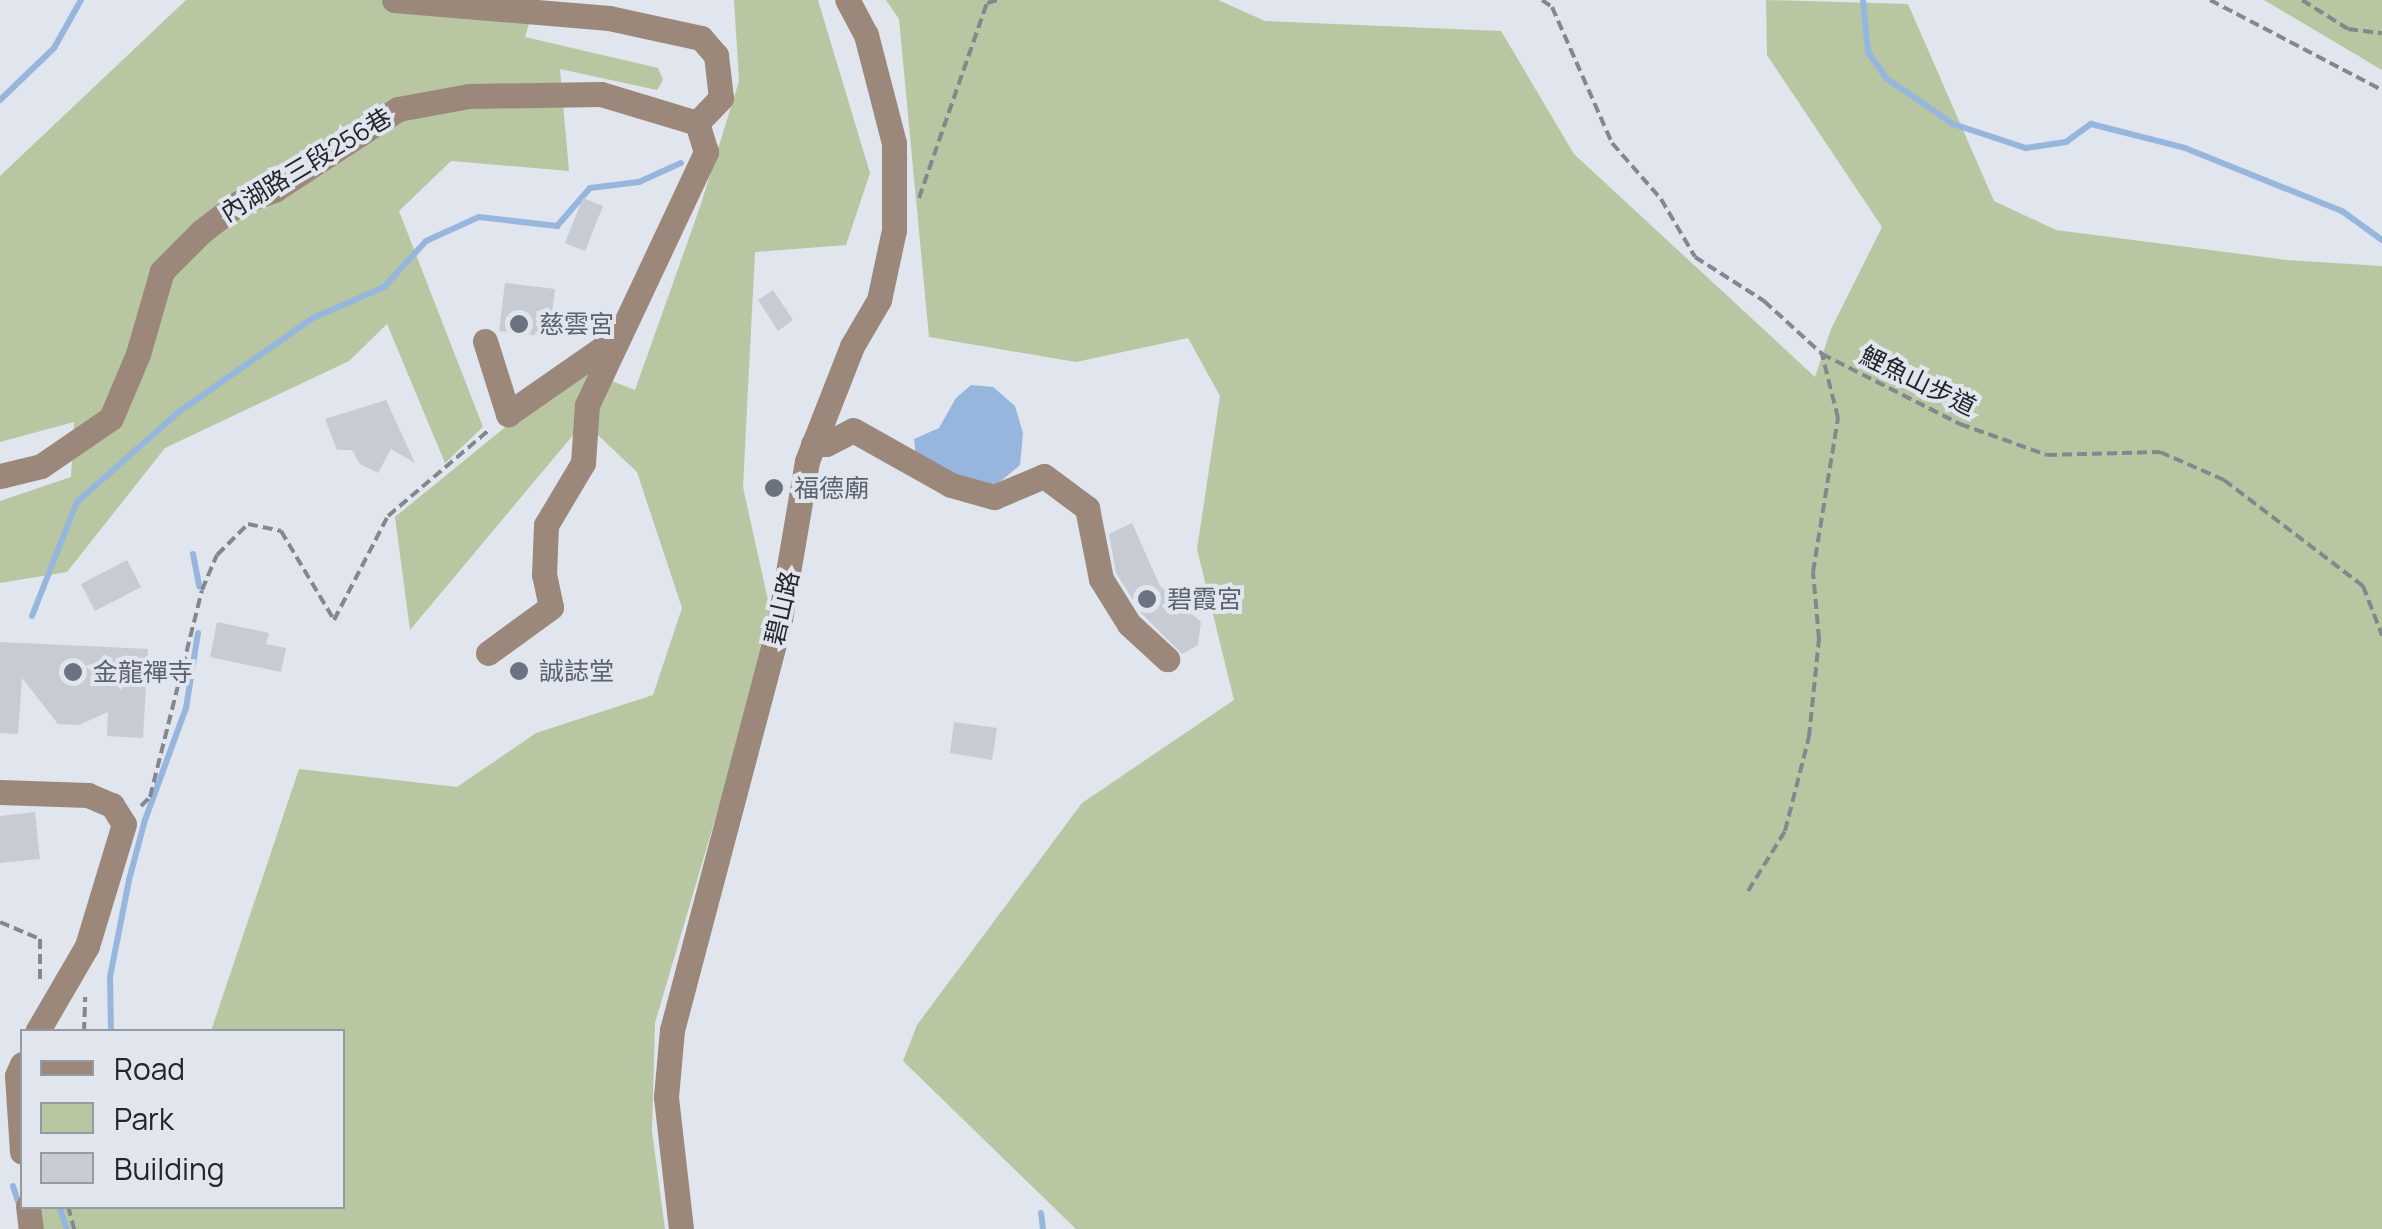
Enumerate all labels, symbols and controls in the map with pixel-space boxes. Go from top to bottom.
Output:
street label: 內湖路三段256巷 [215,102,397,228]
place label: 慈雲宮 [539,309,614,339]
marker: 慈雲宮 [508,313,530,335]
street label: 鯉魚山步道 [1855,340,1981,422]
place label: 福德廟 [794,473,869,503]
marker: 福德廟 [763,477,785,499]
street label: 碧山路 [759,568,805,648]
place label: 碧霞宮 [1167,584,1242,614]
marker: 碧霞宮 [1136,588,1158,610]
place label: 誠誌堂 [539,656,614,686]
place label: 金龍禪寺 [93,657,193,687]
marker: 誠誌堂 [508,660,530,682]
marker: 金龍禪寺 [62,661,84,683]
legend [20,1029,345,1209]
text: Road [114,1048,185,1089]
text: Park [114,1098,174,1139]
text: Building [114,1148,225,1189]

